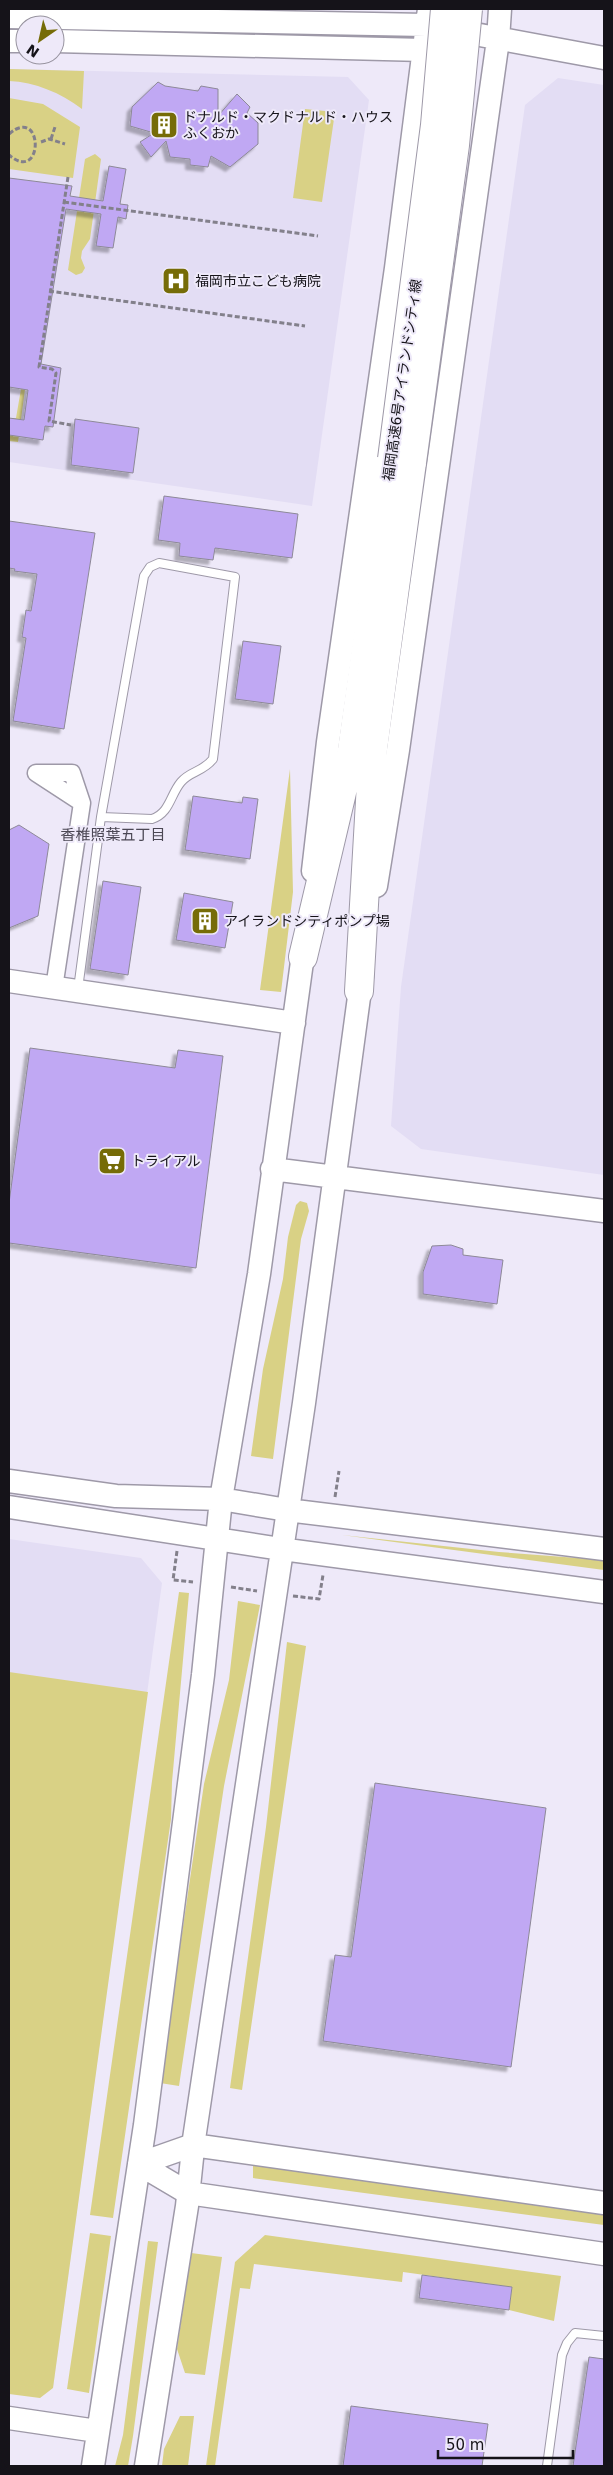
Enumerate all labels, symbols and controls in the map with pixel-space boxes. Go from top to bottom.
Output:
north arrow [15,15,65,65]
text: N [23,41,42,61]
place label: ドナルド・マクドナルド・ハウス ふくおか [183,109,393,141]
building icon: ドナルド・マクドナルド・ハウス ふくおか [149,110,179,140]
hospital icon: 福岡市立こども病院 [161,266,191,296]
place label: 福岡市立こども病院 [195,273,321,289]
street label: 福岡高速6号アイランドシティ線 [380,278,424,482]
district label: 香椎照葉五丁目 [60,826,166,844]
building icon: アイランドシティポンプ場 [190,906,220,936]
place label: アイランドシティポンプ場 [224,913,390,929]
supermarket icon: トライアル [97,1146,127,1176]
place label: トライアル [131,1153,201,1169]
scale bar [438,2428,573,2460]
text: 50 m [446,2436,484,2454]

